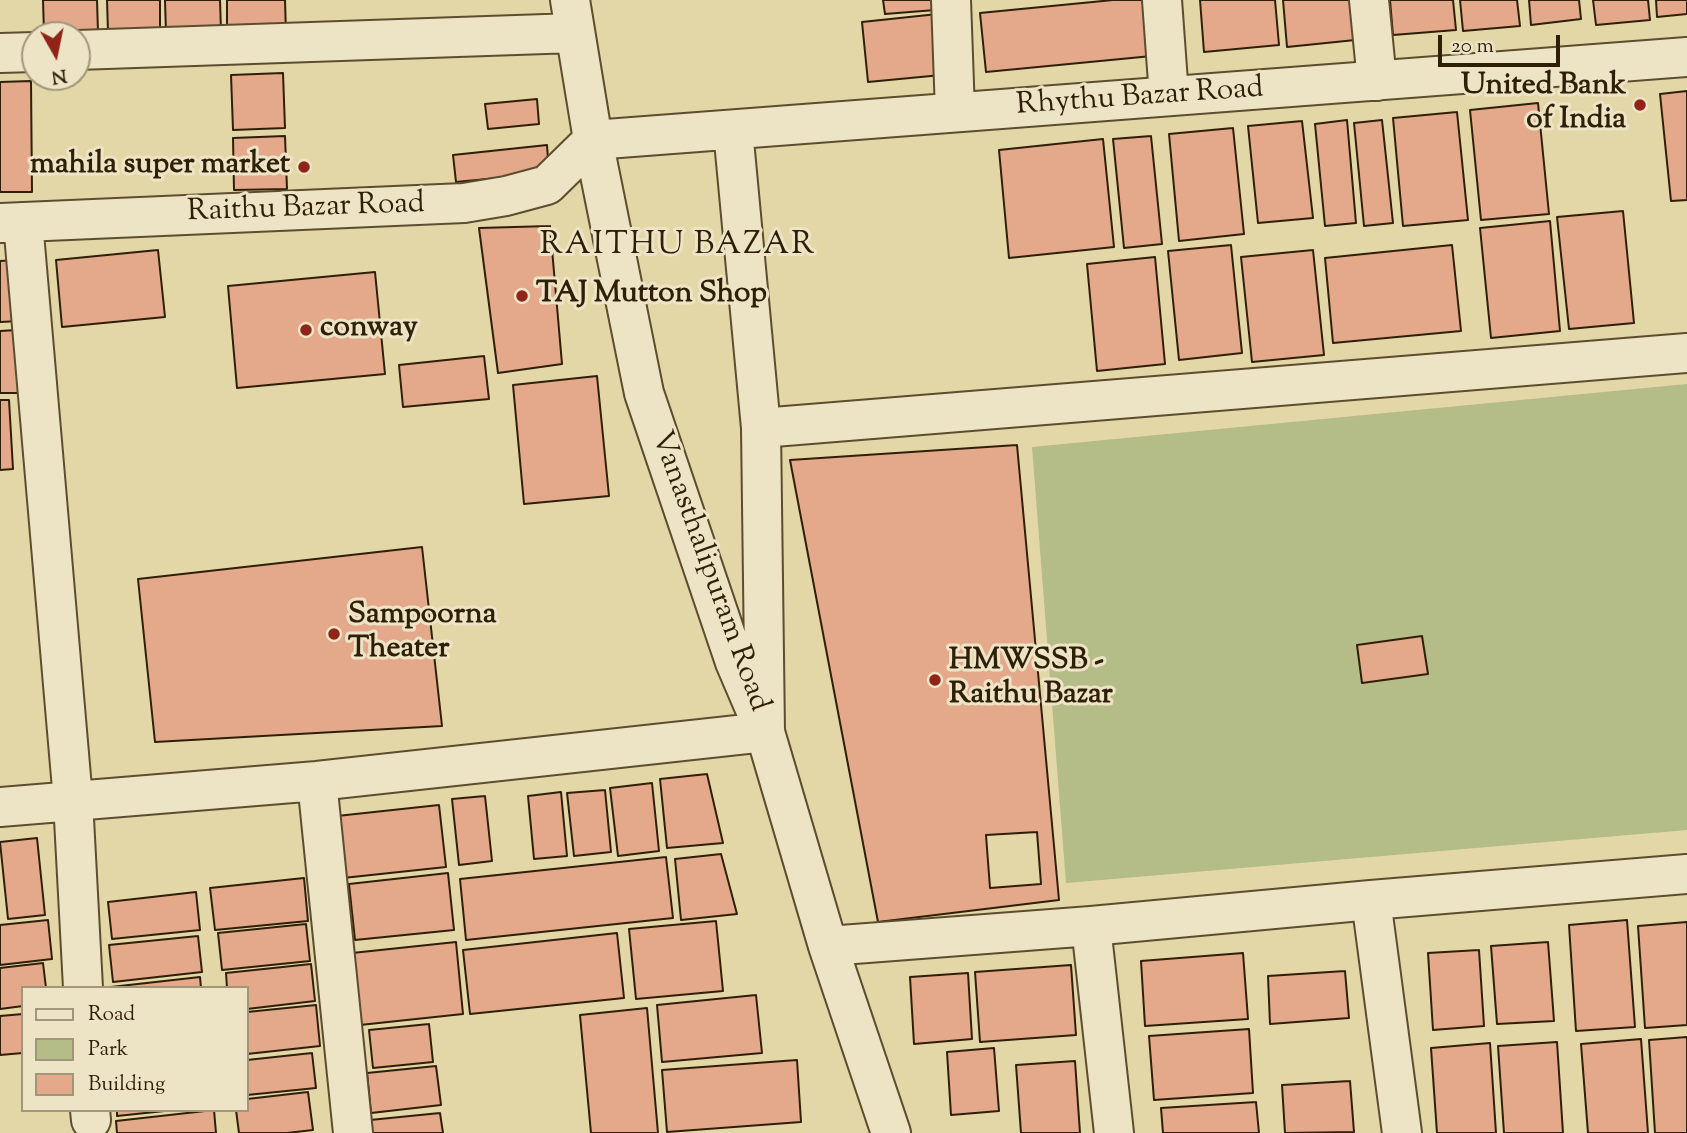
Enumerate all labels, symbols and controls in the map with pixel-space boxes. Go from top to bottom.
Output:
north arrow [21,21,91,91]
scale bar [1442,21,1564,65]
text: 20 m [1451,32,1494,62]
text: N [49,61,69,90]
place label: United Bank of India [1461,70,1626,140]
street label: Rhythu Bazar Road [1015,72,1265,126]
marker: United Bank of India [1632,97,1648,113]
place label: mahila super market [30,149,290,185]
marker: mahila super market [296,159,312,175]
street label: Raithu Bazar Road [187,188,425,232]
district label: RAITHU BAZAR [541,229,815,267]
place label: TAJ Mutton Shop [536,278,767,314]
marker: TAJ Mutton Shop [514,288,530,304]
place label: conway [320,312,418,348]
marker: conway [298,322,314,338]
street label: Vanasthalipuram Road [641,427,775,717]
place label: Sampoorna Theater [348,599,496,670]
marker: Sampoorna Theater [326,626,342,642]
place label: HMWSSB - Raithu Bazar [949,645,1113,716]
marker: HMWSSB - Raithu Bazar [927,672,943,688]
legend [21,986,248,1112]
text: Road [88,1000,135,1030]
text: Park [88,1035,128,1065]
text: Building [88,1070,165,1100]

